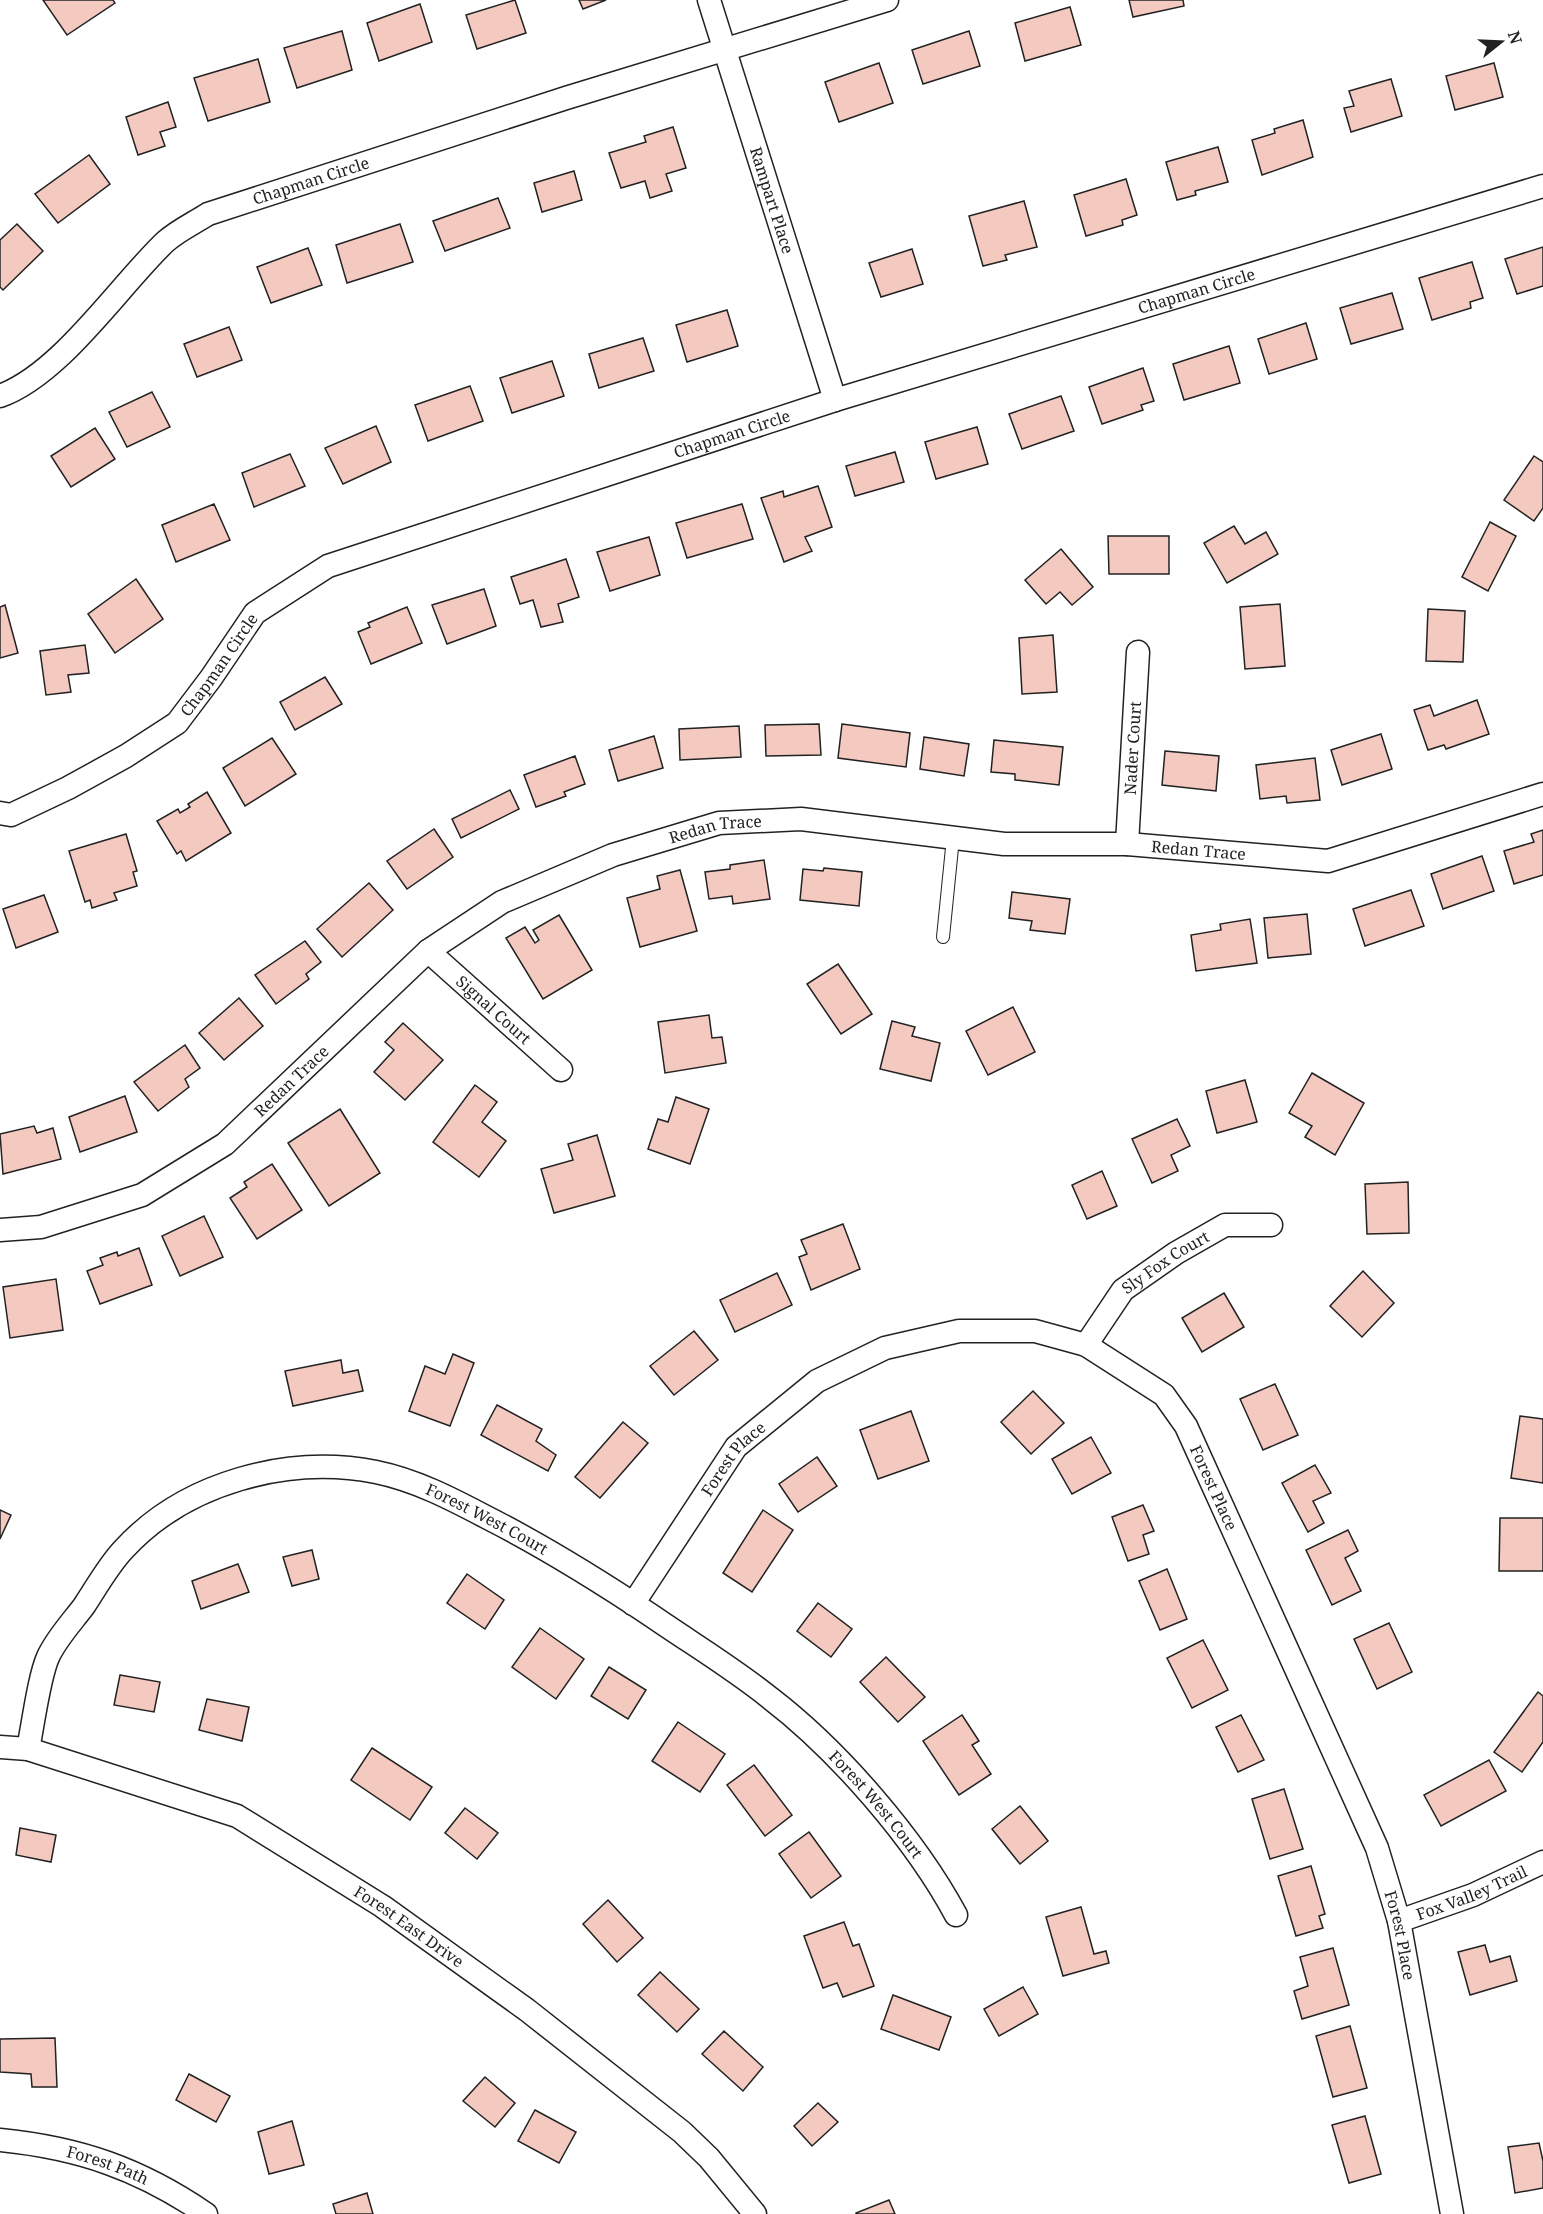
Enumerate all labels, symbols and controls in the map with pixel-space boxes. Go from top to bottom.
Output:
north arrow [1471,12,1531,72]
text: N [1503,28,1528,47]
street label: Rampart Place [745,144,799,257]
street label: Chapman Circle [250,152,372,210]
street label: Chapman Circle [1135,263,1258,319]
street label: Chapman Circle [671,404,793,463]
street label: Chapman Circle [175,609,263,721]
street label: Nader Court [1119,700,1146,796]
street label: Redan Trace [666,810,762,849]
street label: Redan Trace [1150,835,1247,865]
street label: Signal Court [451,970,536,1049]
street label: Redan Trace [249,1040,333,1122]
street label: Sly Fox Court [1117,1225,1213,1299]
street label: Forest Place [696,1416,770,1500]
street label: Forest Place [1185,1442,1243,1534]
street label: Forest West Court [422,1478,552,1560]
street label: Forest West Court [824,1745,928,1863]
street label: Fox Valley Trail [1413,1860,1531,1925]
street label: Forest East Drive [350,1880,468,1972]
street label: Forest Place [1379,1888,1420,1982]
street label: Forest Path [65,2140,152,2190]

